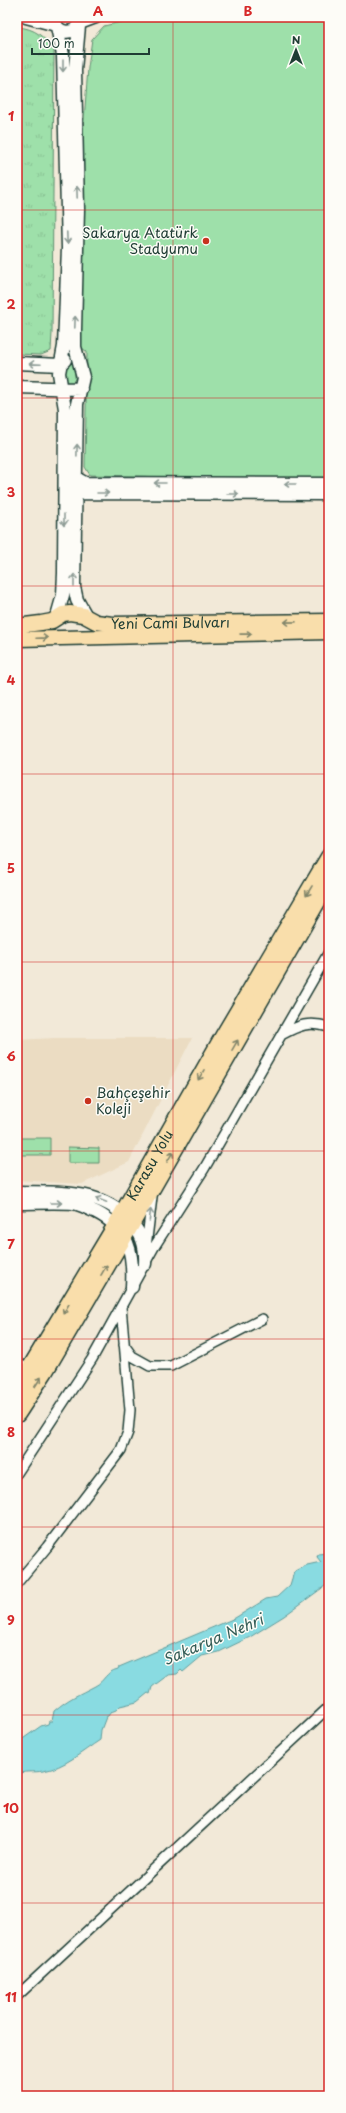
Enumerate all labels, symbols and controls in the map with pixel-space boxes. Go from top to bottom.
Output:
text: A [93,1,103,20]
text: B [244,1,253,20]
scale bar [32,30,149,56]
north arrow [276,30,316,70]
text: N [292,31,301,48]
text: 100 m [38,34,75,52]
one-way arrow [59,59,67,72]
text: 1 [8,106,14,125]
one-way arrow [74,186,81,199]
place label: Sakarya Atatürk Stadyumu [82,222,198,259]
one-way arrow [64,231,71,244]
marker: Sakarya Atatürk Stadyumu [201,236,211,246]
text: 2 [6,294,16,313]
one-way arrow [71,316,79,329]
one-way arrow [29,360,42,367]
one-way arrow [73,444,81,457]
one-way arrow [154,479,167,487]
one-way arrow [284,480,297,488]
text: 3 [7,482,16,501]
one-way arrow [96,489,109,497]
one-way arrow [226,490,239,498]
one-way arrow [60,513,68,526]
one-way arrow [70,574,78,587]
street label: Yeni Cami Bulvarı [111,611,230,634]
one-way arrow [284,618,297,626]
one-way arrow [239,630,252,638]
one-way arrow [35,634,48,642]
text: 4 [7,670,16,689]
text: 5 [7,858,15,877]
one-way arrow [305,885,313,897]
one-way arrow [231,1039,239,1051]
text: 6 [6,1046,16,1065]
one-way arrow [196,1069,204,1081]
place label: Bahçeşehir Koleji [96,1082,171,1119]
marker: Bahçeşehir Koleji [83,1096,93,1106]
street label: Karasu Yolu [121,1126,178,1204]
one-way arrow [166,1151,174,1163]
one-way arrow [96,1196,108,1204]
one-way arrow [49,1199,62,1207]
one-way arrow [146,1209,153,1222]
text: 7 [7,1234,15,1253]
one-way arrow [101,1264,109,1276]
one-way arrow [61,1303,69,1315]
one-way arrow [34,1376,43,1387]
text: 8 [7,1422,15,1441]
water label: Sakarya Nehri [159,1606,269,1670]
text: 9 [7,1610,15,1629]
text: 10 [3,1798,19,1817]
text: 11 [5,1987,17,2006]

